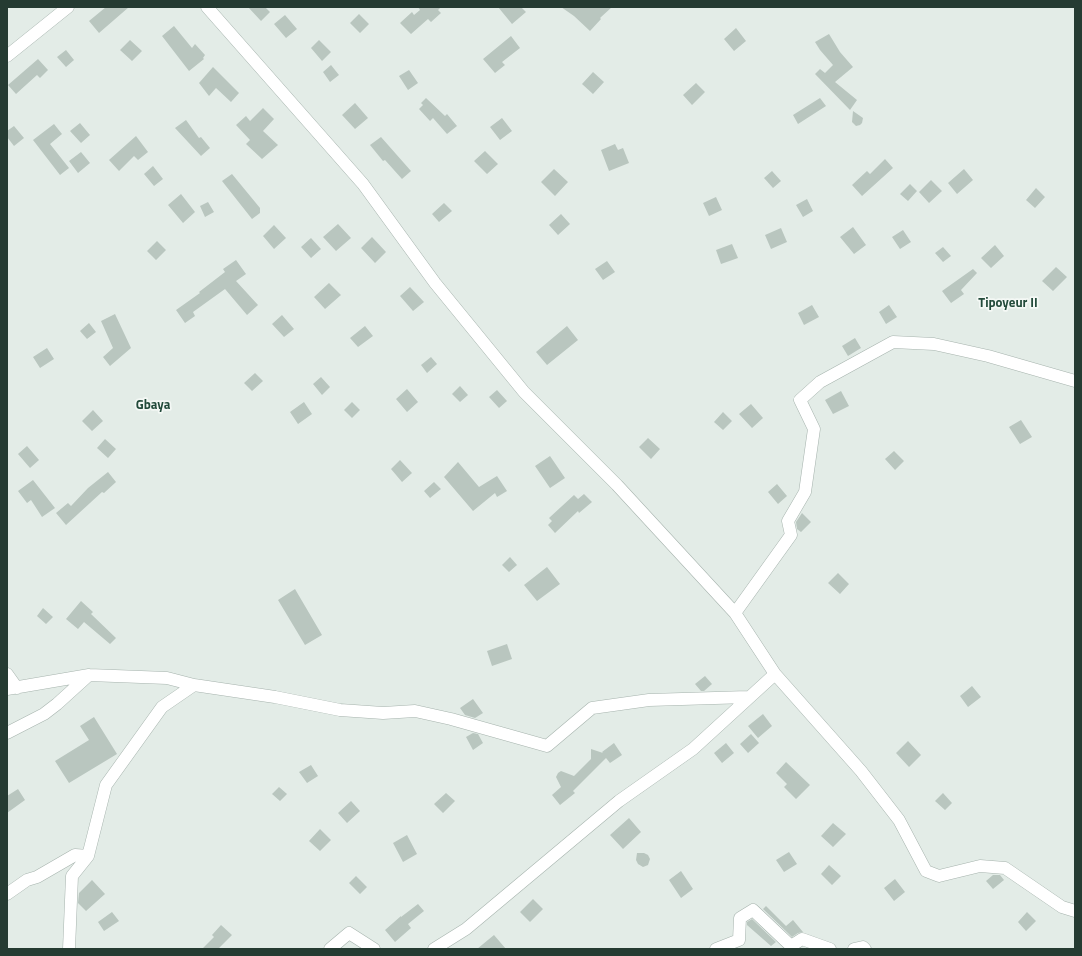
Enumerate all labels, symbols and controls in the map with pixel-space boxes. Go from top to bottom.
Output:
district label: Tipoyeur II [978,296,1038,312]
district label: Gbaya [136,398,170,414]

